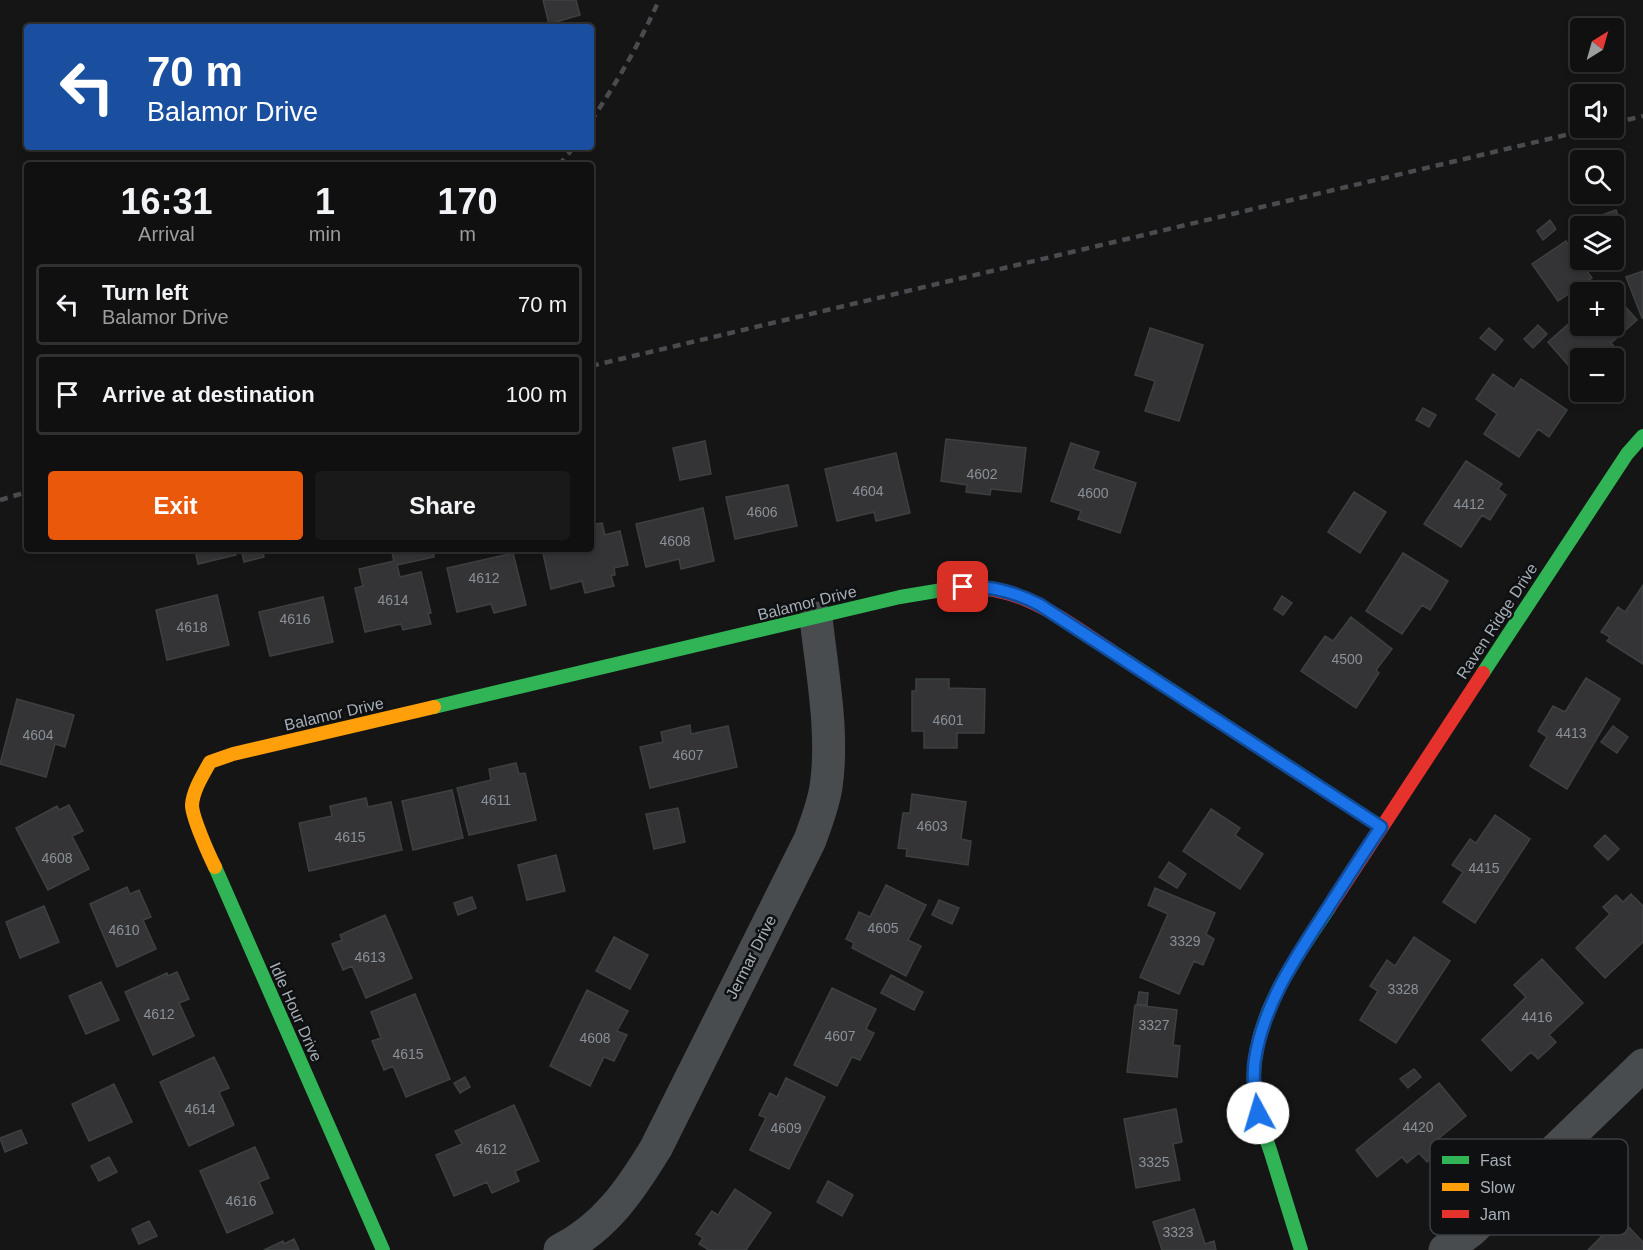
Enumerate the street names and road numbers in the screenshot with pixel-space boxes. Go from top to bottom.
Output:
street label: Raven Ridge Drive [1453,560,1541,682]
street label: Balamor Drive [756,582,858,624]
street label: Balamor Drive [283,694,385,734]
street label: Jermar Drive [723,912,779,1002]
street label: Idle Hour Drive [267,960,326,1064]

